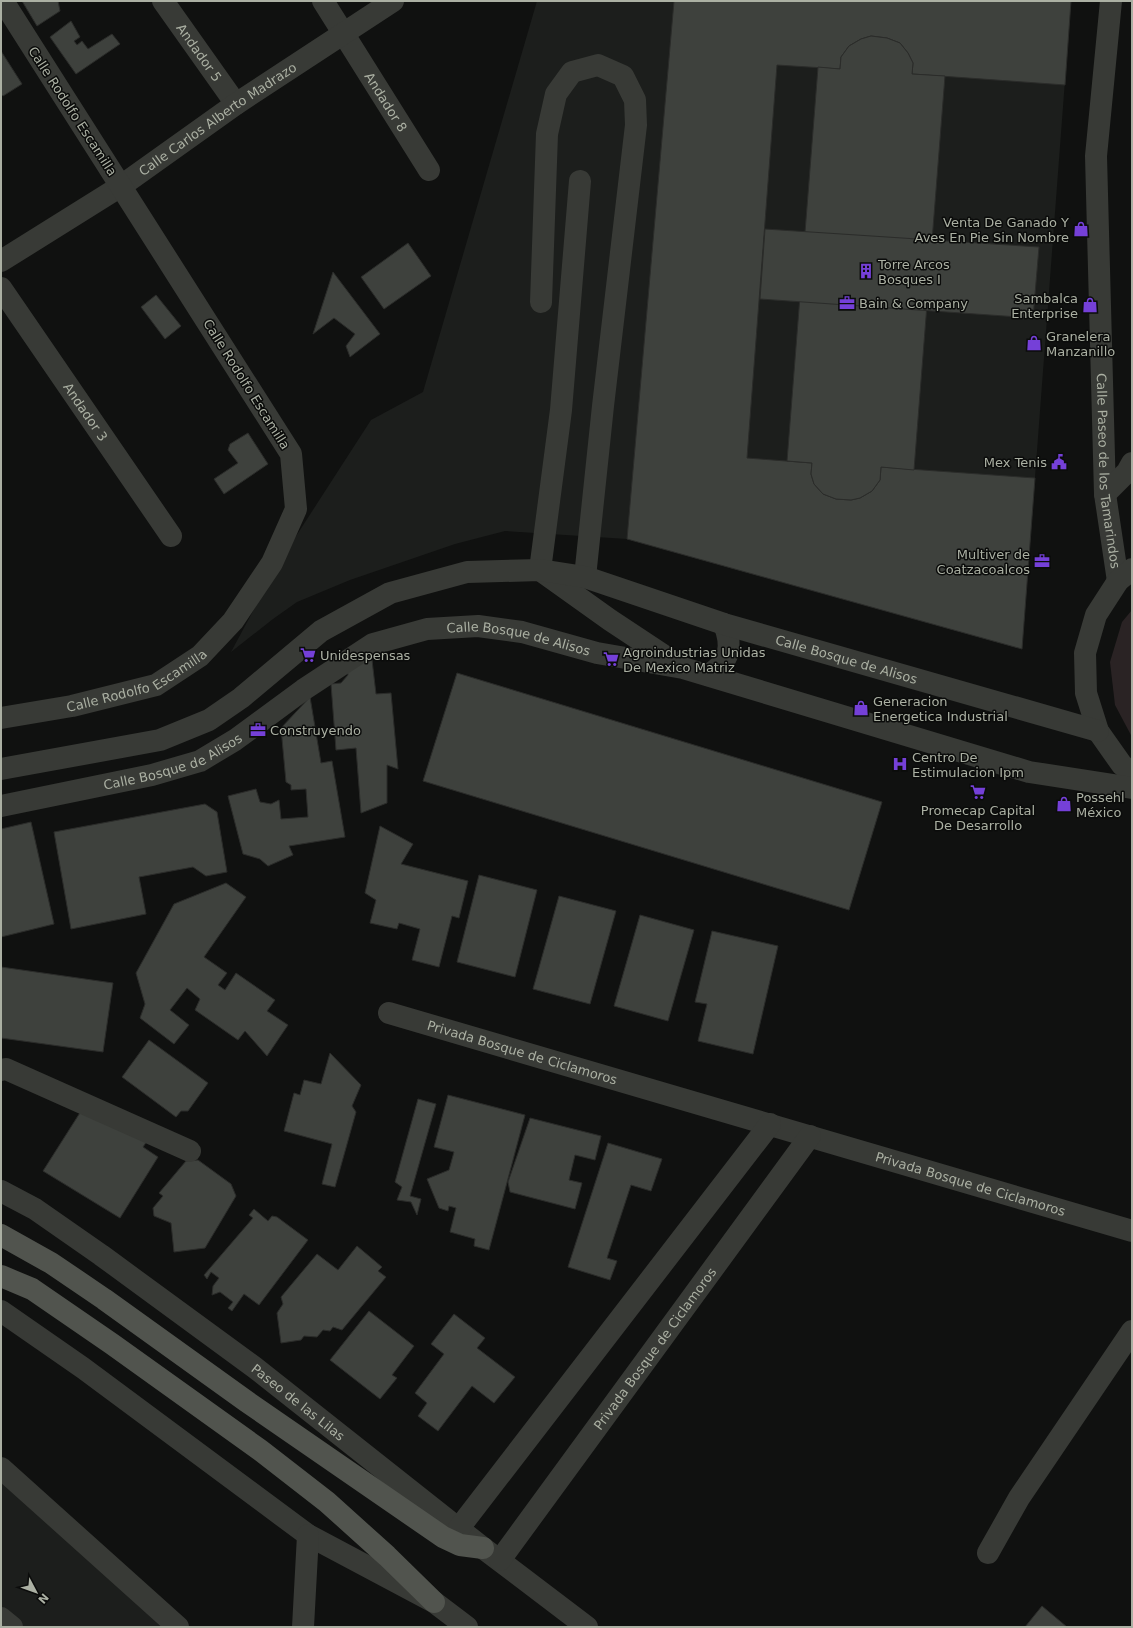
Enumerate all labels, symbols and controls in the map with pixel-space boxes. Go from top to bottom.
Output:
street label: Andador 5 [173,21,225,85]
street label: Calle Rodolfo Escamilla [25,44,120,179]
street label: Calle Carlos Alberto Madrazo [136,60,299,179]
street label: Andador 8 [362,70,410,135]
place label: Venta De Ganado Y Aves En Pie Sin Nombre [915,215,1069,245]
shop icon: Venta De Ganado Y Aves En Pie Sin Nombre [1072,220,1090,238]
place label: Torre Arcos Bosques I [877,257,950,287]
building icon: Torre Arcos Bosques I [857,262,875,280]
place label: Sambalca Enterprise [1011,291,1078,321]
office icon: Bain & Company [838,294,856,312]
place label: Bain & Company [859,296,968,311]
shop icon: Sambalca Enterprise [1081,296,1099,314]
street label: Calle Rodolfo Escamilla [200,316,293,452]
place label: Granelera Manzanillo [1046,329,1115,359]
shop icon: Granelera Manzanillo [1025,334,1043,352]
street label: Calle Paseo de los Tamarindos [1094,373,1123,570]
street label: Andador 3 [60,380,111,444]
public building icon: Mex Tenis [1050,453,1068,471]
place label: Mex Tenis [984,455,1047,470]
place label: Multiver de Coatzacoalcos [937,547,1030,577]
office icon: Multiver de Coatzacoalcos [1033,552,1051,570]
street label: Calle Bosque de Alisos [446,619,592,659]
street label: Calle Bosque de Alisos [774,632,919,687]
place label: Agroindustrias Unidas De Mexico Matriz [623,645,766,675]
supermarket icon: Unidespensas [299,646,317,664]
street label: Calle Rodolfo Escamilla [65,647,210,715]
place label: Unidespensas [320,648,411,663]
supermarket icon: Agroindustrias Unidas De Mexico Matriz [602,650,620,668]
place label: Generacion Energetica Industrial [873,694,1008,724]
shop icon: Generacion Energetica Industrial [852,699,870,717]
office icon: Construyendo [249,721,267,739]
place label: Construyendo [270,723,361,738]
street label: Calle Bosque de Alisos [102,730,245,793]
place label: Centro De Estimulacion Ipm [912,750,1024,780]
hospital icon: Centro De Estimulacion Ipm [891,755,909,773]
supermarket icon: Promecap Capital De Desarrollo [969,783,987,801]
place label: Possehl México [1076,790,1125,820]
shop icon: Possehl México [1055,795,1073,813]
place label: Promecap Capital De Desarrollo [921,803,1035,833]
street label: Privada Bosque de Ciclamoros [425,1018,619,1088]
street label: Privada Bosque de Ciclamoros [874,1149,1067,1219]
street label: Privada Bosque de Ciclamoros [591,1265,719,1433]
street label: Paseo de las Lilas [249,1361,348,1444]
north arrow [16,1572,56,1612]
text: N [35,1590,51,1606]

